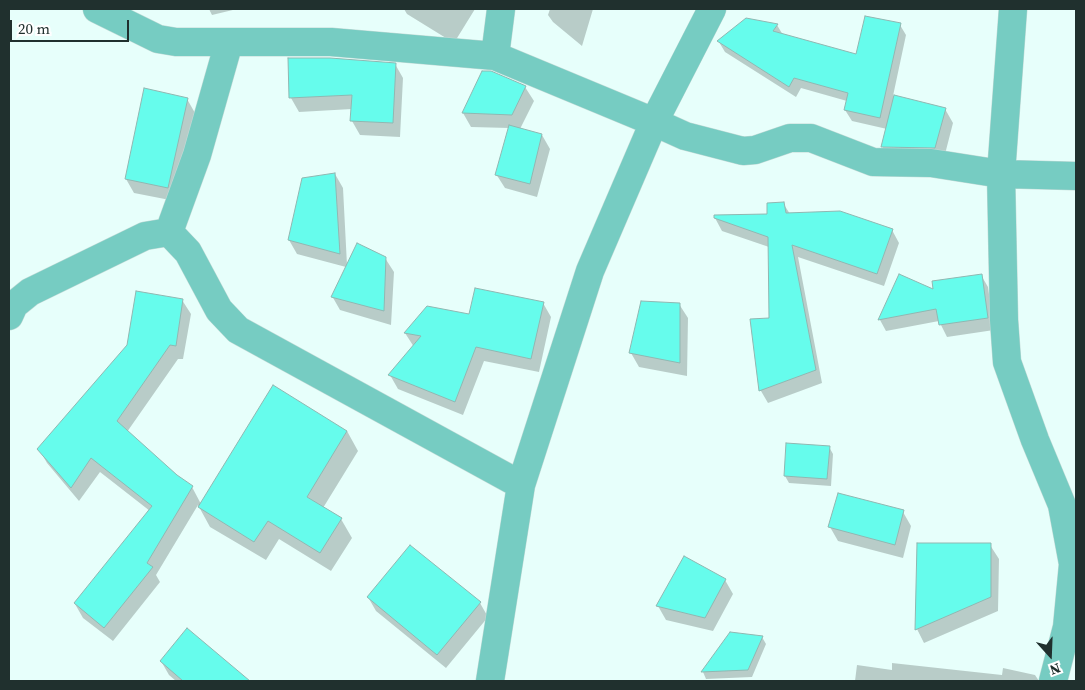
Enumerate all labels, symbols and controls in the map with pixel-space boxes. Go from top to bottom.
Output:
scale bar [12,10,131,42]
text: 20 m [18,18,50,39]
north arrow [1025,630,1075,680]
text: N [1047,658,1063,680]

